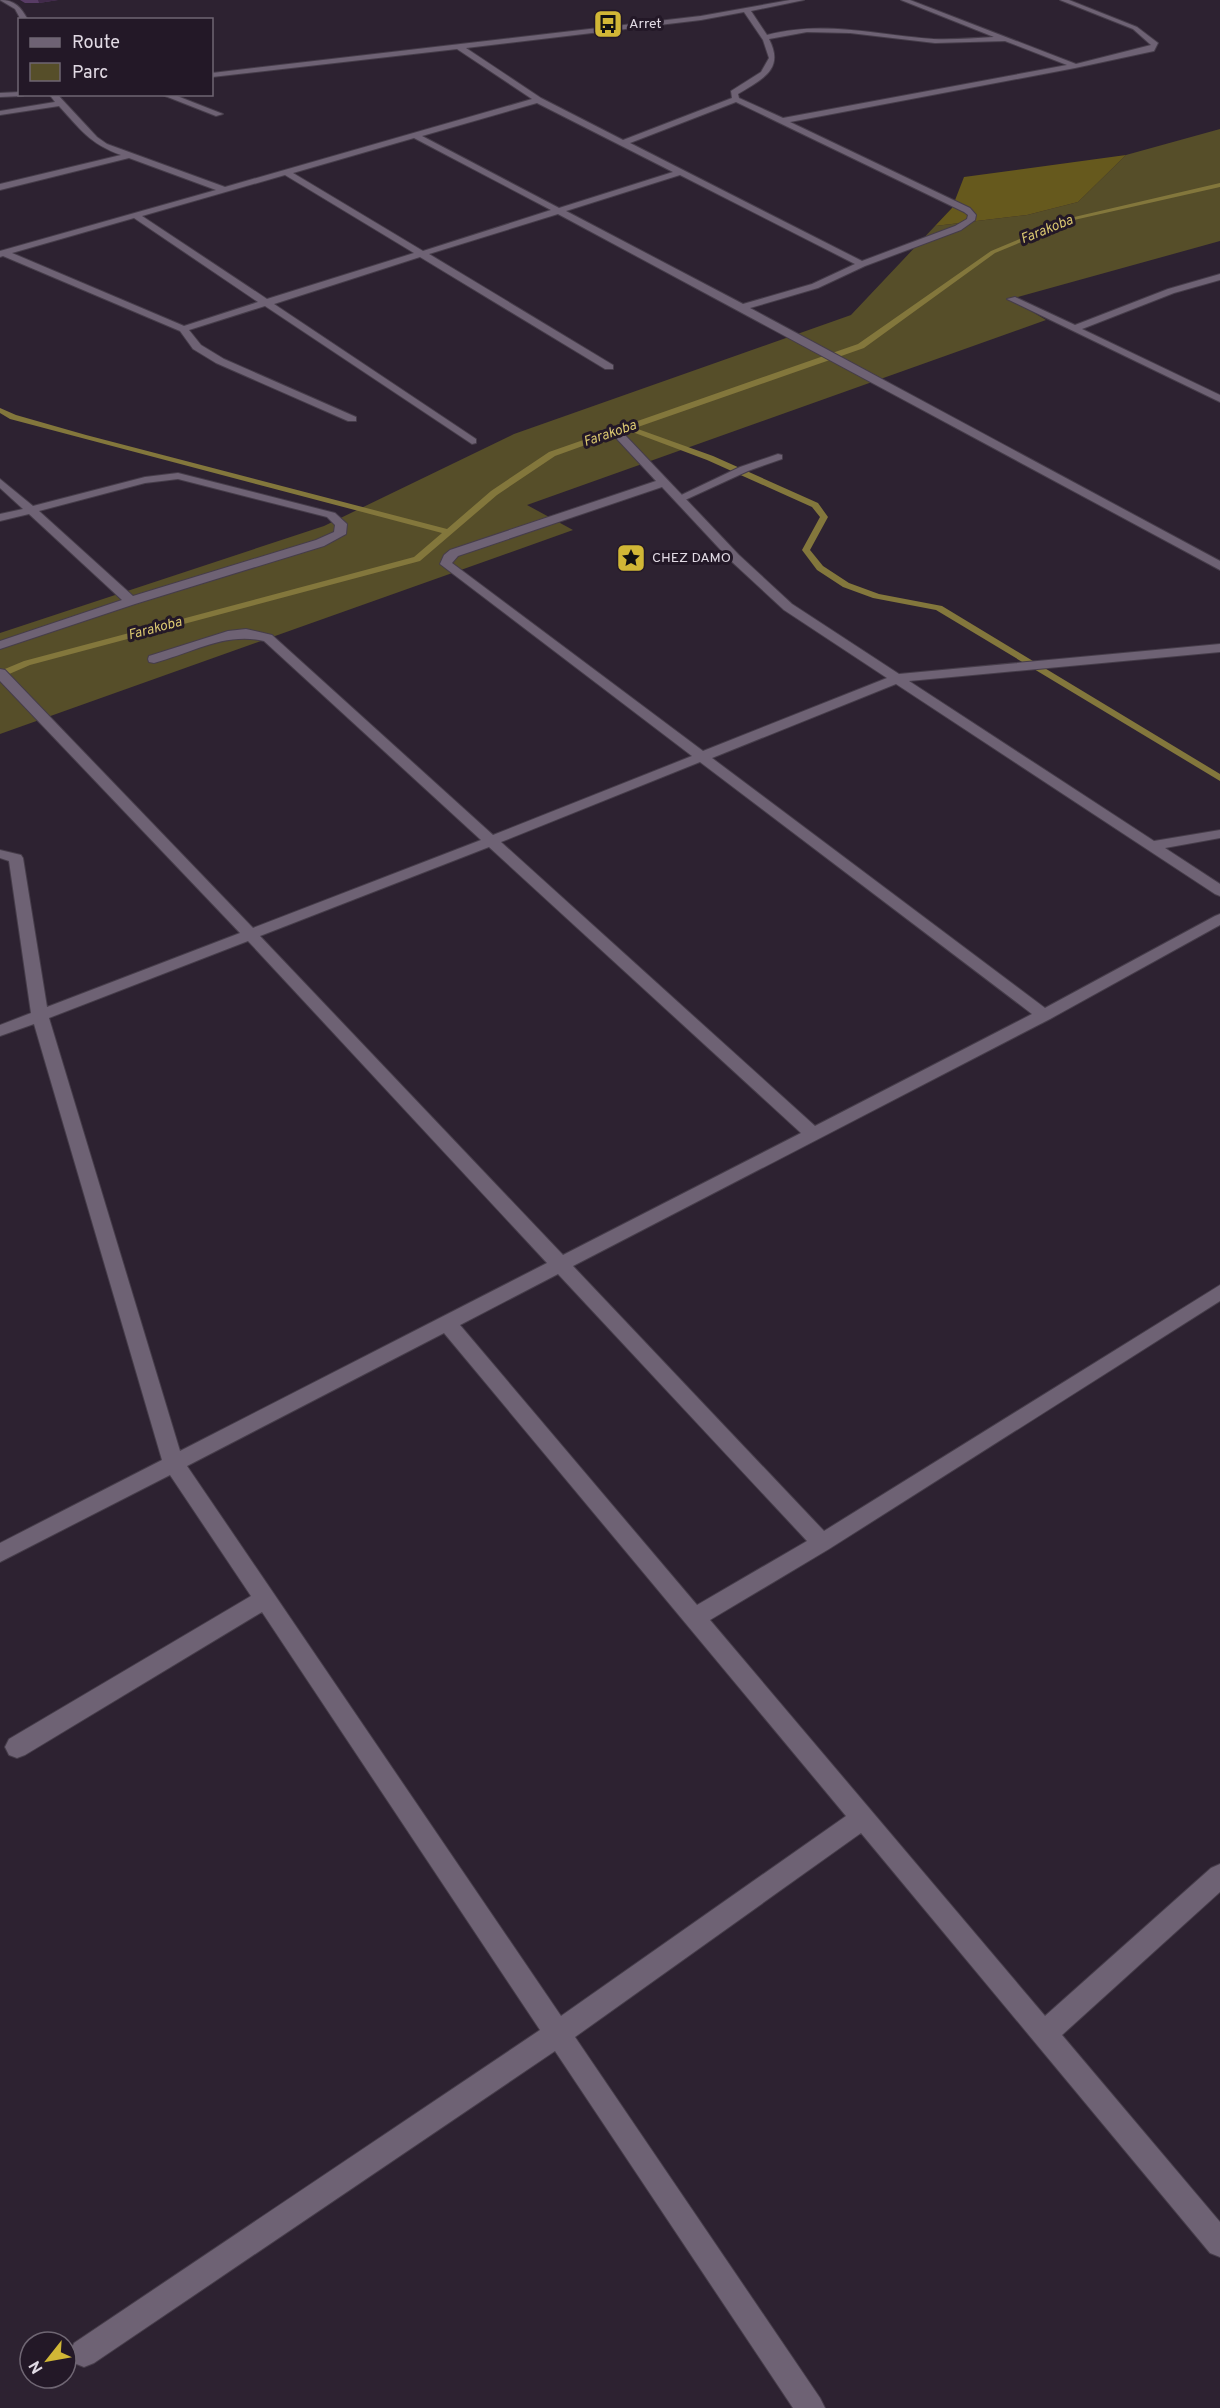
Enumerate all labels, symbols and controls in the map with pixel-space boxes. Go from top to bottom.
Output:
bus stop icon: Arret [592,8,624,40]
place label: Arret [629,16,662,33]
legend [18,18,213,96]
text: Route [72,32,120,55]
text: Parc [72,62,108,85]
water label: Farakoba [1018,212,1076,248]
water label: Farakoba [581,417,639,451]
place icon: CHEZ DAMO [615,542,647,574]
place label: CHEZ DAMO [652,550,731,567]
water label: Farakoba [126,613,184,644]
north arrow [18,2330,78,2390]
text: N [25,2357,48,2377]

